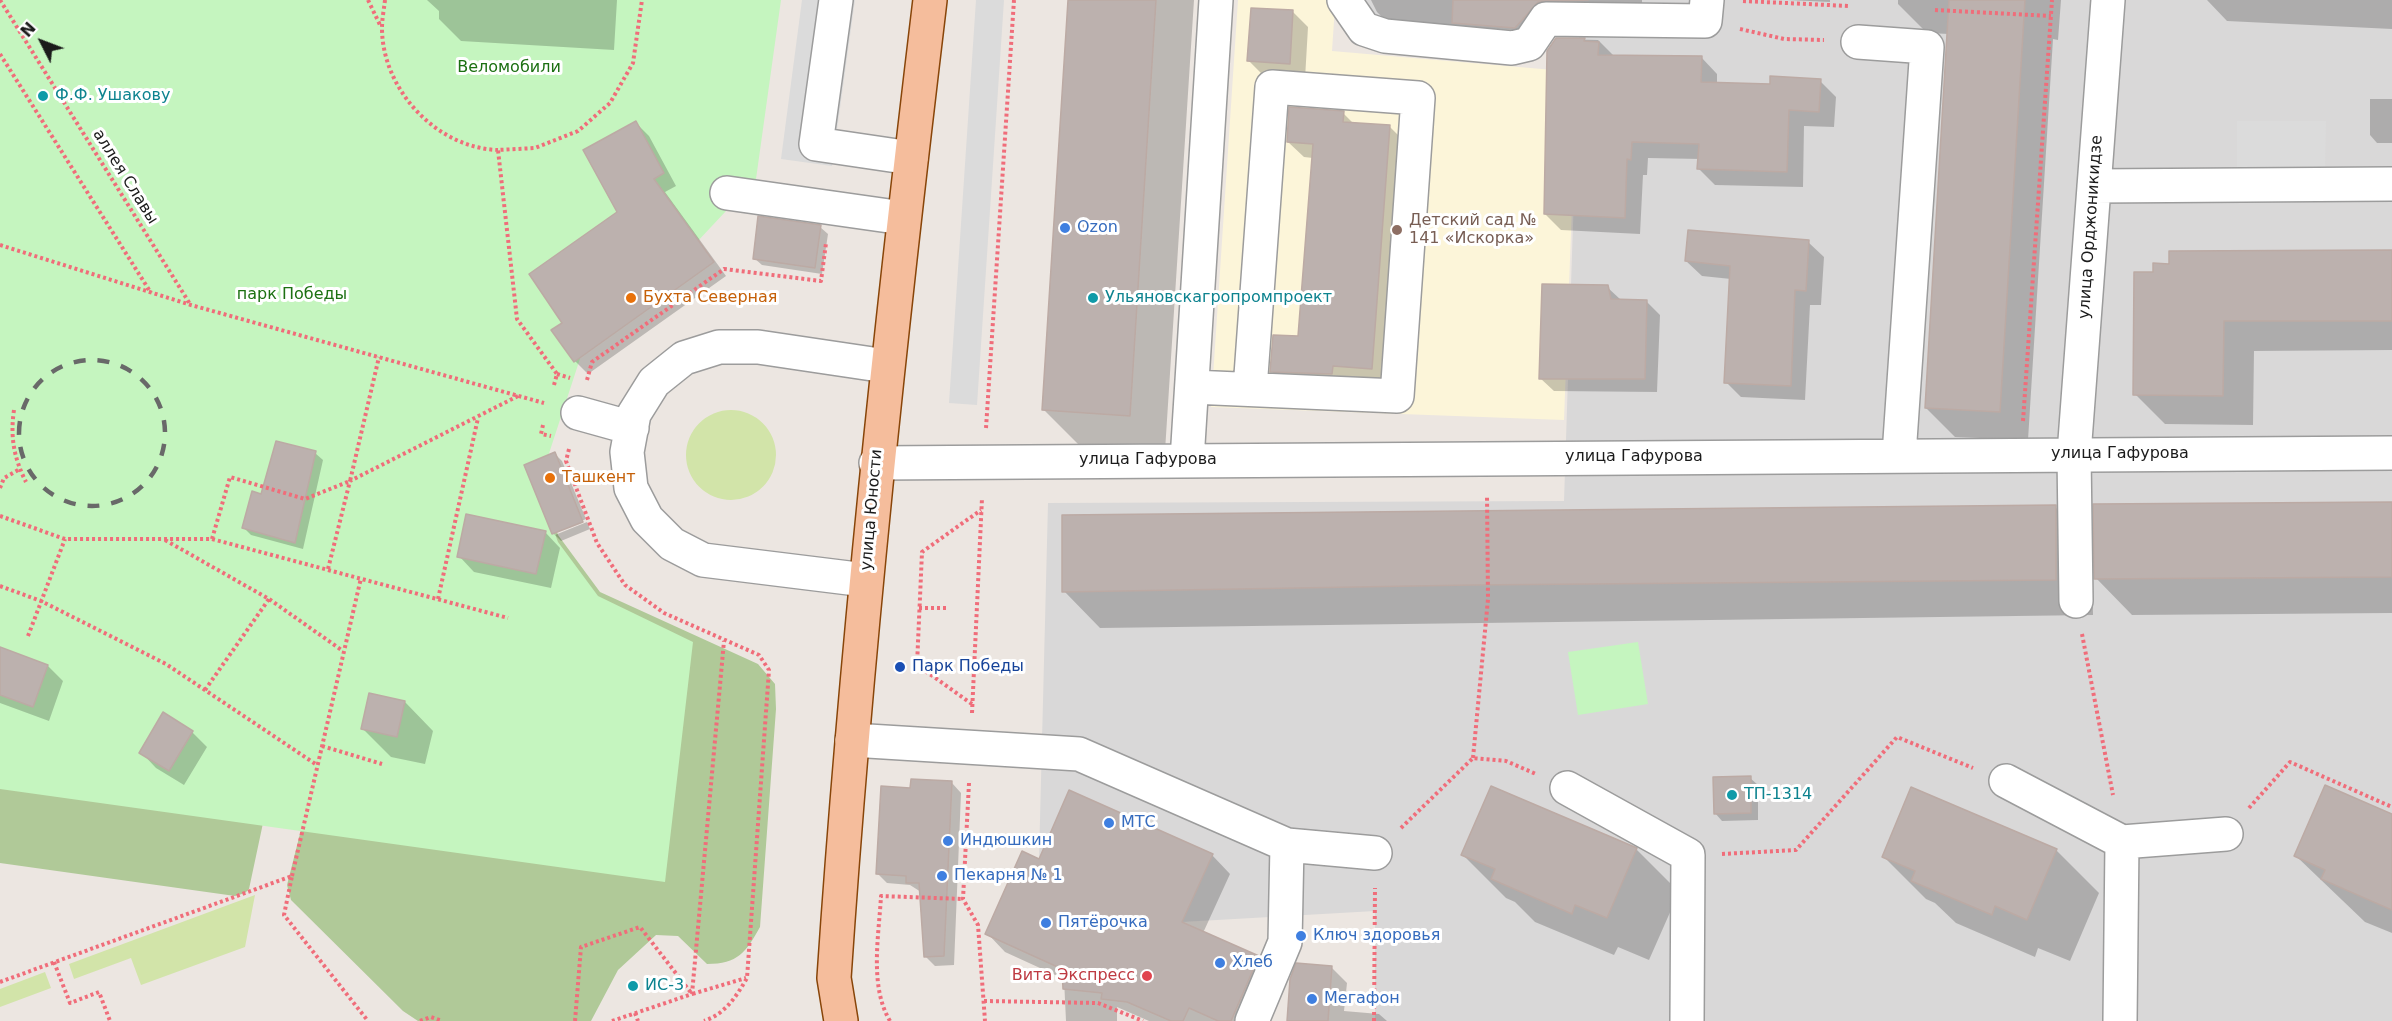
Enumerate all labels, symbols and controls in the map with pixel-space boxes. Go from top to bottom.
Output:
north arrow [12,12,72,72]
text: N [17,18,40,41]
park label: Веломобили [457,58,561,78]
place label: Ф.Ф. Ушакову [55,86,170,106]
marker: Ф.Ф. Ушакову [36,89,50,103]
street label: аллея Славы [88,126,162,228]
street label: улица Орджоникидзе [2075,134,2107,320]
place label: Детский сад № 141 «Искорка» [1409,211,1536,249]
place label: Ozon [1077,218,1118,238]
marker: Ozon [1058,221,1072,235]
marker: Детский сад № 141 «Искорка» [1390,223,1404,237]
park label: парк Победы [237,285,347,305]
place label: Бухта Северная [643,288,777,308]
place label: Ульяновскагропромпроект [1105,288,1332,308]
marker: Бухта Северная [624,291,638,305]
marker: Ульяновскагропромпроект [1086,291,1100,305]
street label: улица Гафурова [2051,444,2189,464]
street label: улица Гафурова [1565,447,1703,467]
street label: улица Юности [857,448,887,572]
street label: улица Гафурова [1079,450,1217,470]
place label: Ташкент [562,468,636,488]
marker: Ташкент [543,471,557,485]
place label: Парк Победы [912,657,1024,677]
marker: Парк Победы [893,660,907,674]
place label: ТП-1314 [1744,785,1812,805]
marker: ТП-1314 [1725,788,1739,802]
place label: МТС [1121,813,1156,833]
marker: МТС [1102,816,1116,830]
place label: Индюшкин [960,831,1052,851]
marker: Индюшкин [941,834,955,848]
place label: Пекарня № 1 [954,866,1063,886]
marker: Пекарня № 1 [935,869,949,883]
place label: Пятёрочка [1058,913,1148,933]
marker: Пятёрочка [1039,916,1053,930]
place label: Ключ здоровья [1313,926,1440,946]
marker: Ключ здоровья [1294,929,1308,943]
place label: Хлеб [1232,953,1273,973]
marker: Хлеб [1213,956,1227,970]
place label: Вита Экспресс [1012,966,1135,986]
marker: Вита Экспресс [1140,969,1154,983]
place label: ИС-3 [645,976,684,996]
marker: ИС-3 [626,979,640,993]
place label: Мегафон [1324,989,1400,1009]
marker: Мегафон [1305,992,1319,1006]

